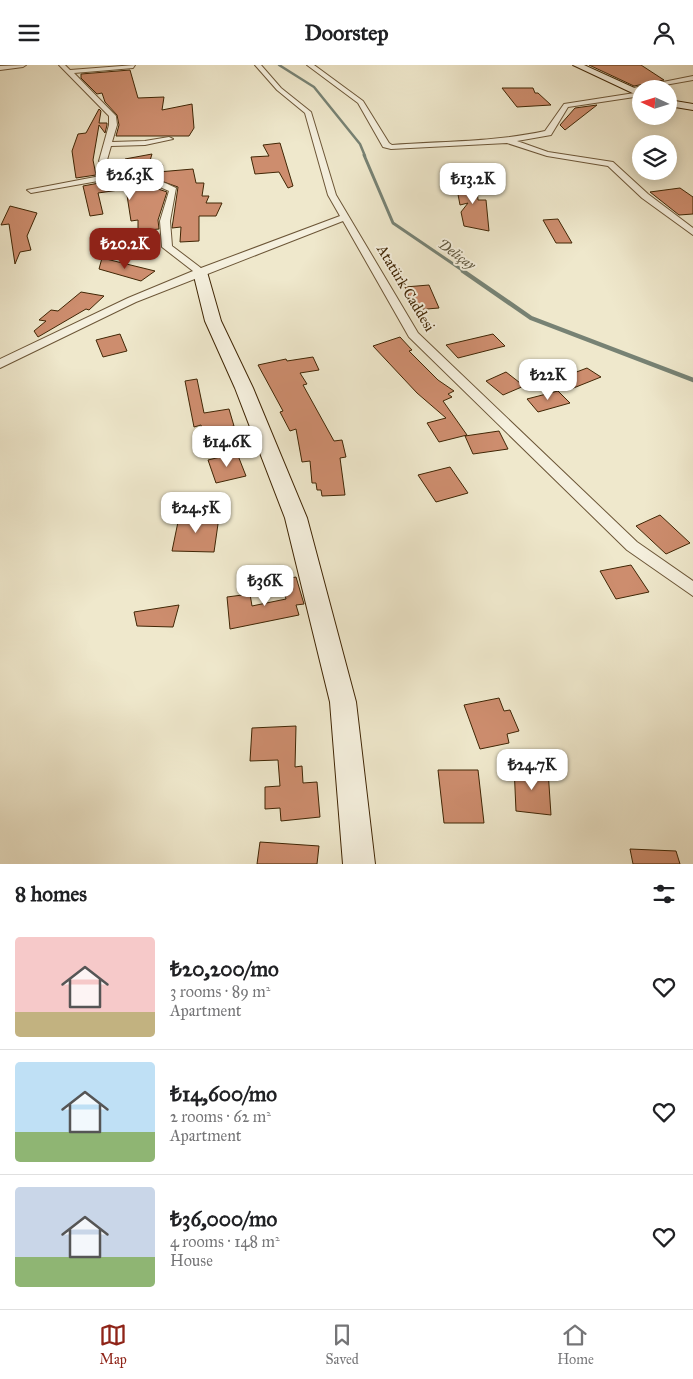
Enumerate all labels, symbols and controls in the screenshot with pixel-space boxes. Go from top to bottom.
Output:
icon: menu [15,19,43,47]
text: Doorstep [304,19,389,46]
icon: person [650,19,678,47]
north arrow [632,80,678,125]
map controls [632,80,677,180]
button: layers [632,135,677,180]
pin: ₺26.3K [89,159,171,201]
pin: ₺13.2K [432,163,514,205]
text: ₺26.3K [107,165,153,184]
text: ₺13.2K [451,169,495,188]
pin: ₺20.2K [84,227,166,270]
text: ₺20.2K [101,234,149,253]
water label: Deliçay [435,235,479,274]
street label: Atatürk Caddesi [373,240,439,335]
pin: ₺22K [518,359,578,401]
text: ₺22K [530,365,566,384]
pin: ₺14.6K [186,425,268,468]
text: ₺14.6K [203,432,251,451]
pin: ₺24.5K [155,491,237,534]
text: ₺24.5K [172,498,220,517]
pin: ₺36K [235,565,295,607]
text: ₺36K [247,571,283,590]
pin: ₺24.7K [491,749,573,791]
text: ₺24.7K [508,755,556,774]
icon: filters [650,880,678,908]
text: 8 homes [15,881,87,907]
text: ₺20,200/mo [170,956,279,982]
icon: home [55,957,115,1017]
icon: heart [650,973,678,1001]
text: 3 rooms · 89 m² [170,982,270,1001]
text: Apartment [170,1001,242,1020]
text: ₺14,600/mo [170,1081,277,1107]
icon: home [55,1082,115,1142]
icon: heart [650,1098,678,1126]
text: 2 rooms · 62 m² [170,1107,271,1126]
text: Apartment [170,1126,242,1145]
text: ₺36,000/mo [170,1206,277,1232]
icon: home [55,1207,115,1267]
icon: heart [650,1223,678,1251]
text: 4 rooms · 148 m² [170,1232,280,1251]
text: House [170,1251,213,1270]
tab: Map [99,1321,127,1368]
tab: Saved [326,1321,359,1368]
tab: Home [557,1321,594,1368]

